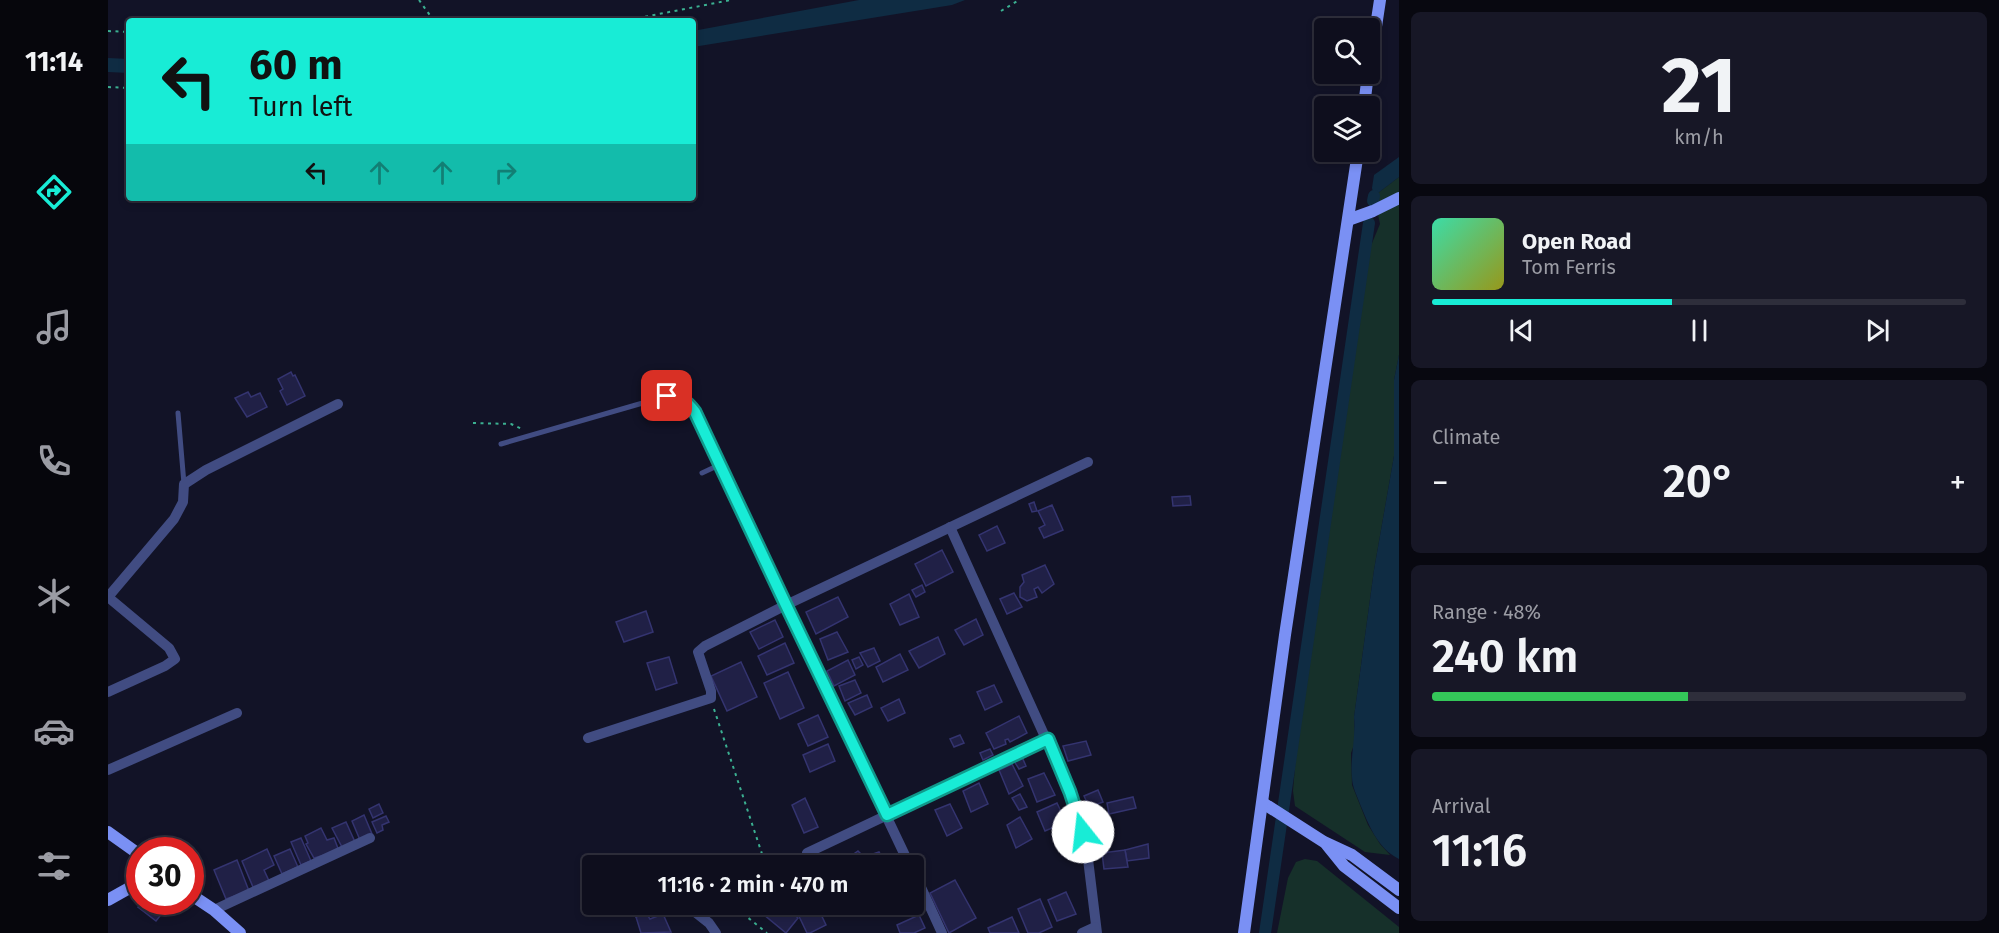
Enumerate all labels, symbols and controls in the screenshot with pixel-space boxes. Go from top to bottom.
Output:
map controls [1314,18,1380,162]
button: search [1314,18,1380,84]
text: 21 [1662,39,1736,133]
text: 60 m [249,40,343,90]
icon: left [150,42,228,120]
text: 11:14 [25,46,83,78]
text: Turn left [249,91,352,123]
button: layers [1314,96,1380,162]
text: km/h [1674,125,1724,149]
icon: left [300,156,333,189]
icon: ahead [363,156,396,189]
icon: ahead [426,156,459,189]
icon: right [489,156,522,189]
icon: directions [33,171,75,213]
text: Open Road [1522,228,1632,255]
text: Tom Ferris [1522,255,1616,279]
icon: music [33,306,75,348]
icon: previous [1505,314,1538,347]
icon: pause [1683,314,1716,347]
icon: next [1861,314,1894,347]
pin [641,370,692,421]
icon: arrive [650,379,683,412]
text: Climate [1432,425,1500,449]
icon: phone [33,440,75,482]
text: 20° [1663,455,1735,509]
text: − [1432,463,1449,503]
text: + [1950,463,1966,503]
icon: climate [33,575,75,617]
text: Range · 48% [1432,600,1541,624]
text: 240 km [1432,630,1578,684]
icon: car [33,710,75,752]
text: Arrival [1432,794,1491,818]
position arrow [1051,800,1115,864]
text: 11:16 [1432,824,1527,878]
speed limit sign: 30 [126,837,204,915]
icon: filters [33,845,75,887]
text: 11:16 · 2 min · 470 m [657,871,849,898]

